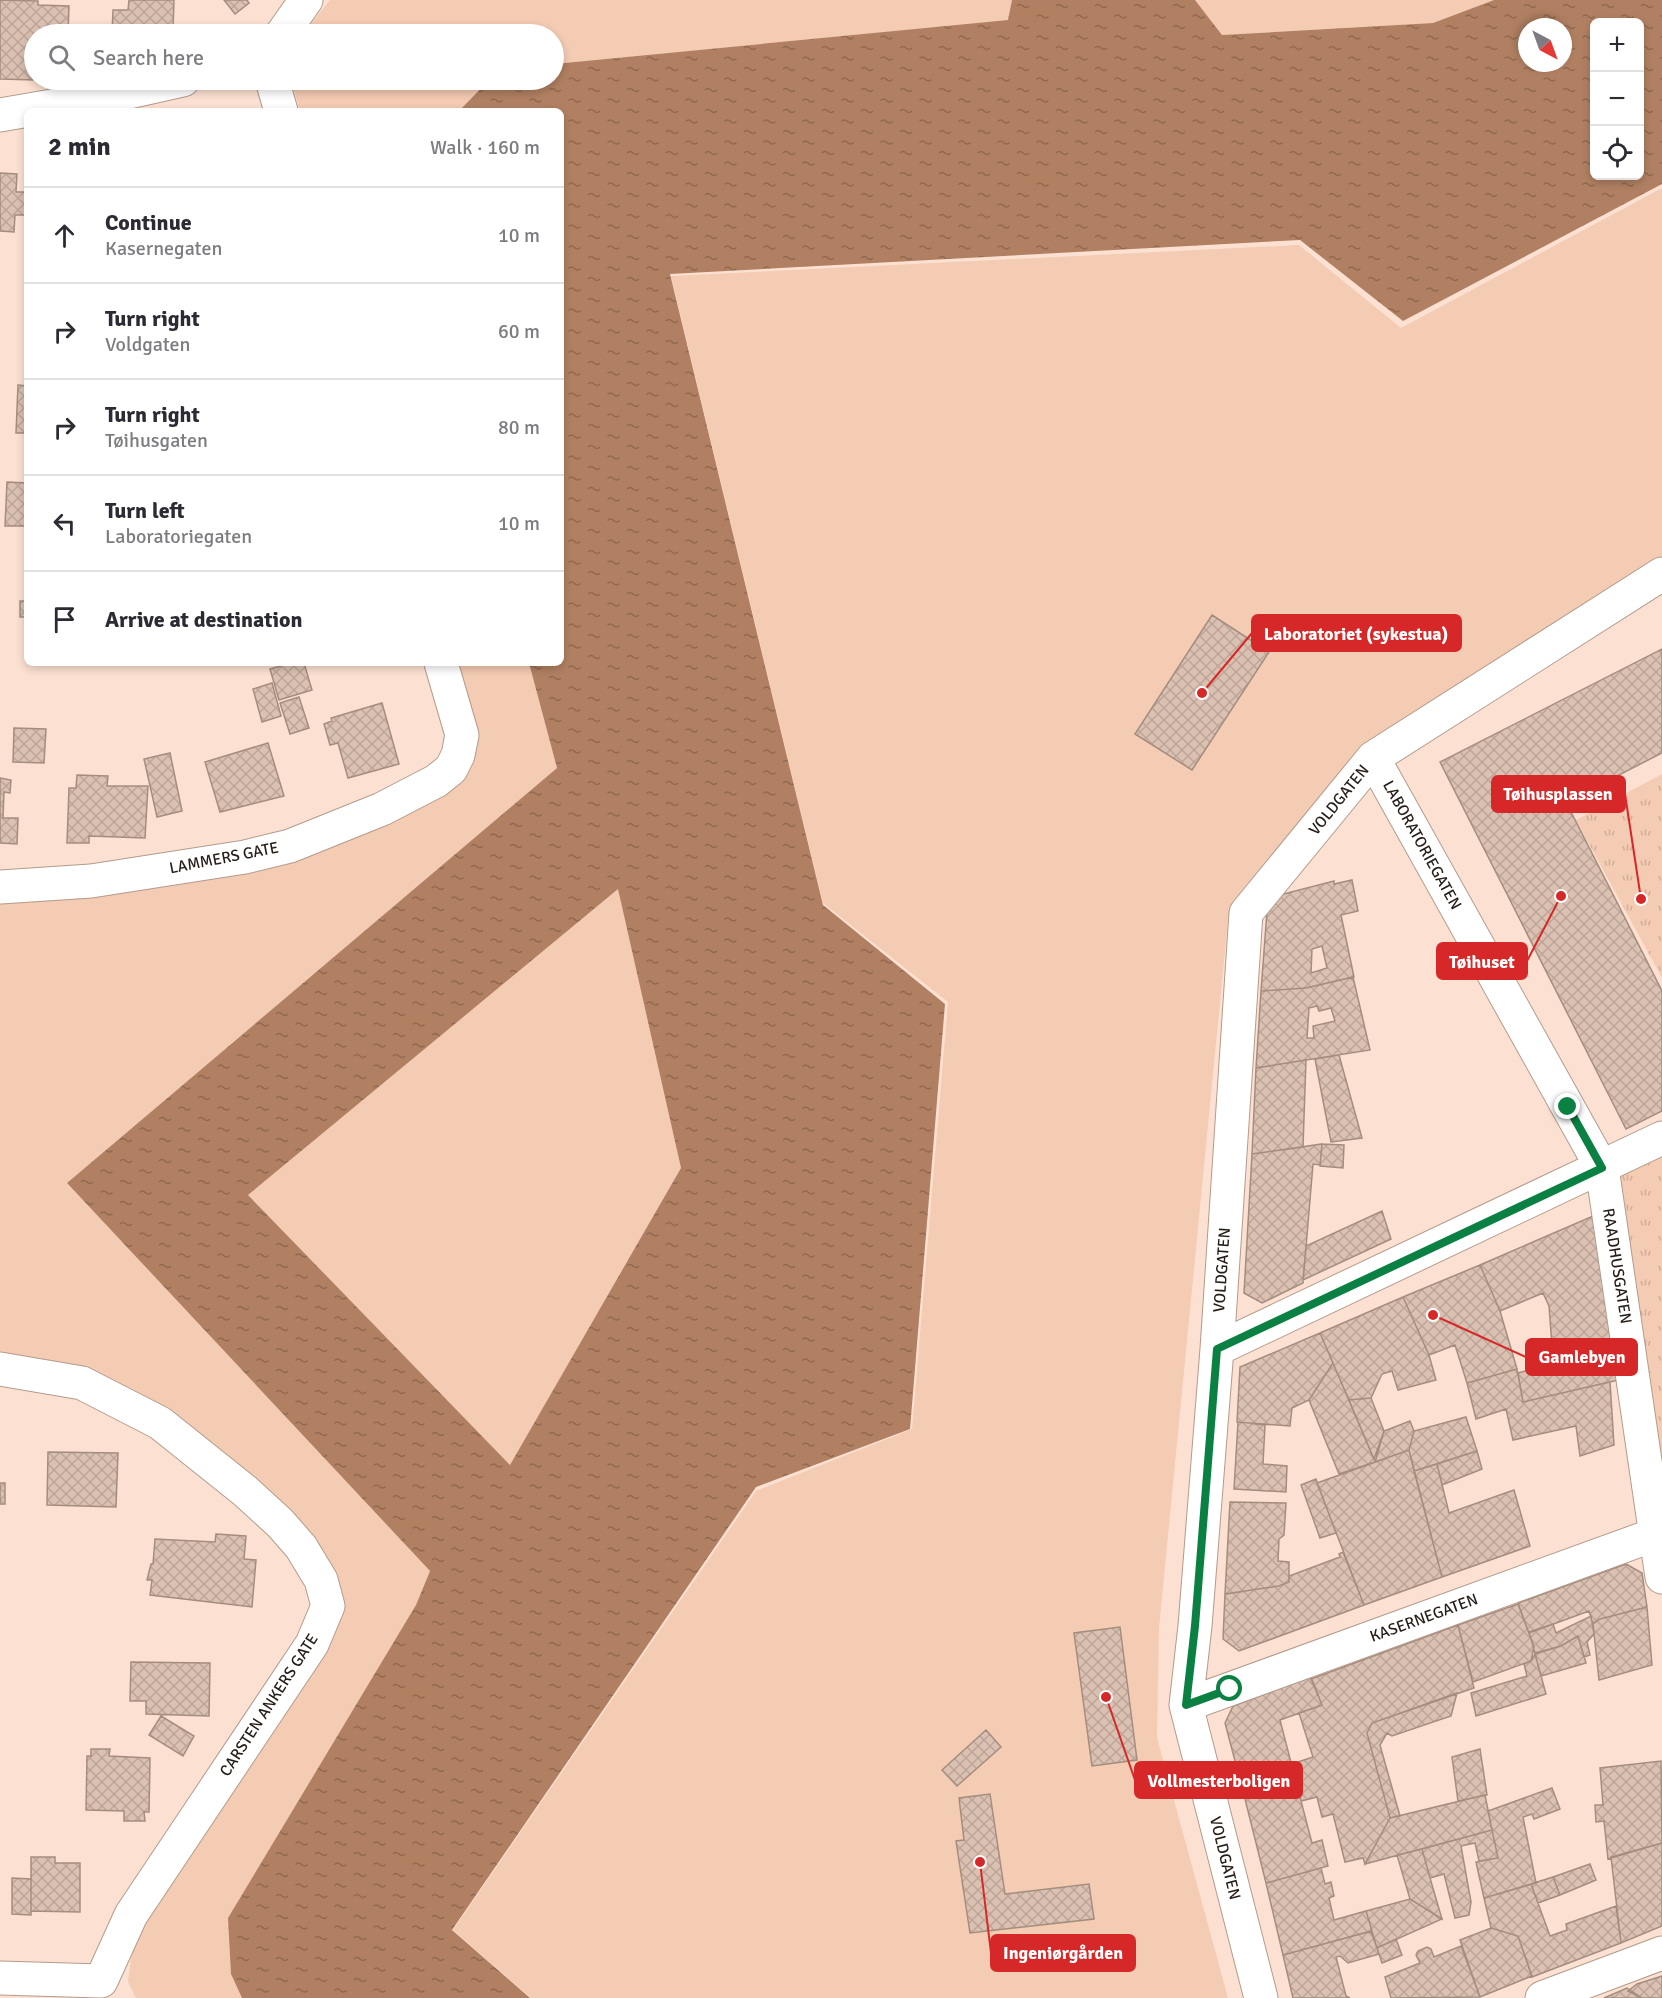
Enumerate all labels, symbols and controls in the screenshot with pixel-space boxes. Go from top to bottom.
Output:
north arrow [1518,18,1572,72]
map controls [1590,18,1644,180]
button: + [1590,18,1644,72]
search box [24,24,564,90]
icon: search [45,41,78,74]
text: Search here [93,44,204,71]
button: − [1590,72,1644,126]
button: locate [1590,126,1644,180]
text: 2 min [48,131,111,163]
text: Walk · 160 m [430,135,540,160]
text: Continue [105,209,192,236]
icon: ahead [48,219,81,252]
text: 10 m [498,223,540,248]
text: Kasernegaten [105,236,222,261]
text: Turn right [105,305,200,332]
icon: right [48,315,81,348]
text: 60 m [498,319,540,344]
text: Voldgaten [105,332,190,357]
text: Turn right [105,401,200,428]
icon: right [48,411,81,444]
text: 80 m [498,415,540,440]
text: Tøihusgaten [105,428,208,453]
text: Turn left [105,497,185,524]
icon: left [48,507,81,540]
text: 10 m [498,511,540,536]
text: Laboratoriegaten [105,524,252,549]
icon: arrive [48,603,81,636]
text: Arrive at destination [105,606,302,633]
callout: Laboratoriet (sykestua) [1252,615,1461,651]
text: Laboratoriet (sykestua) [1264,623,1448,645]
street label: VOLDGATEN [1304,761,1374,839]
callout: Tøihusplassen [1492,776,1625,812]
street label: LABORATORIEGATEN [1378,777,1466,913]
text: Tøihusplassen [1503,783,1613,805]
street label: LAMMERS GATE [168,838,280,878]
callout: Tøihuset [1437,943,1527,979]
text: Tøihuset [1449,951,1515,973]
route end [1554,1093,1580,1119]
street label: RAADHUSGATEN [1598,1207,1636,1325]
street label: VOLDGATEN [1209,1227,1235,1313]
callout: Gamlebyen [1526,1339,1637,1375]
text: Gamlebyen [1538,1346,1626,1368]
street label: KASERNEGATEN [1367,1589,1481,1647]
street label: CARSTEN ANKERS GATE [215,1630,323,1780]
route start [1216,1675,1242,1701]
callout: Vollmesterboligen [1135,1762,1302,1798]
text: Vollmesterboligen [1148,1770,1291,1792]
street label: VOLDGATEN [1205,1814,1245,1902]
callout: Ingeniørgården [991,1935,1135,1971]
text: Ingeniørgården [1003,1942,1123,1964]

